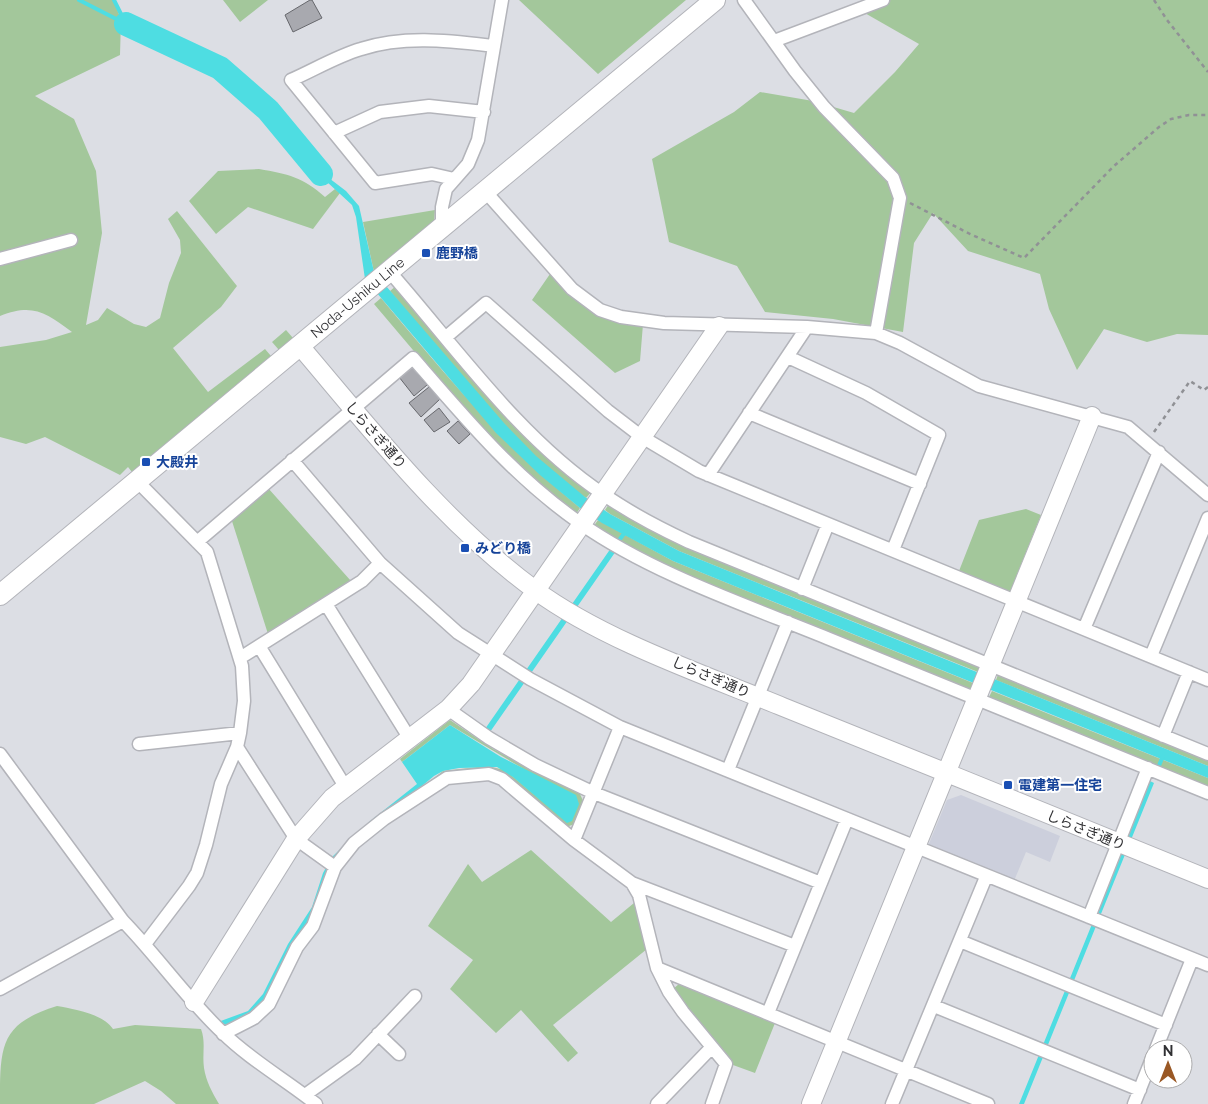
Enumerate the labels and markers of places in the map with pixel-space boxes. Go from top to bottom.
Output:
place label: 鹿野橋 [436,245,478,261]
marker: 鹿野橋 [420,247,432,259]
place label: 大殿井 [156,454,198,470]
marker: 大殿井 [140,456,152,468]
place label: みどり橋 [475,540,531,556]
marker: みどり橋 [459,542,471,554]
place label: 電建第一住宅 [1018,777,1102,793]
marker: 電建第一住宅 [1002,779,1014,791]

